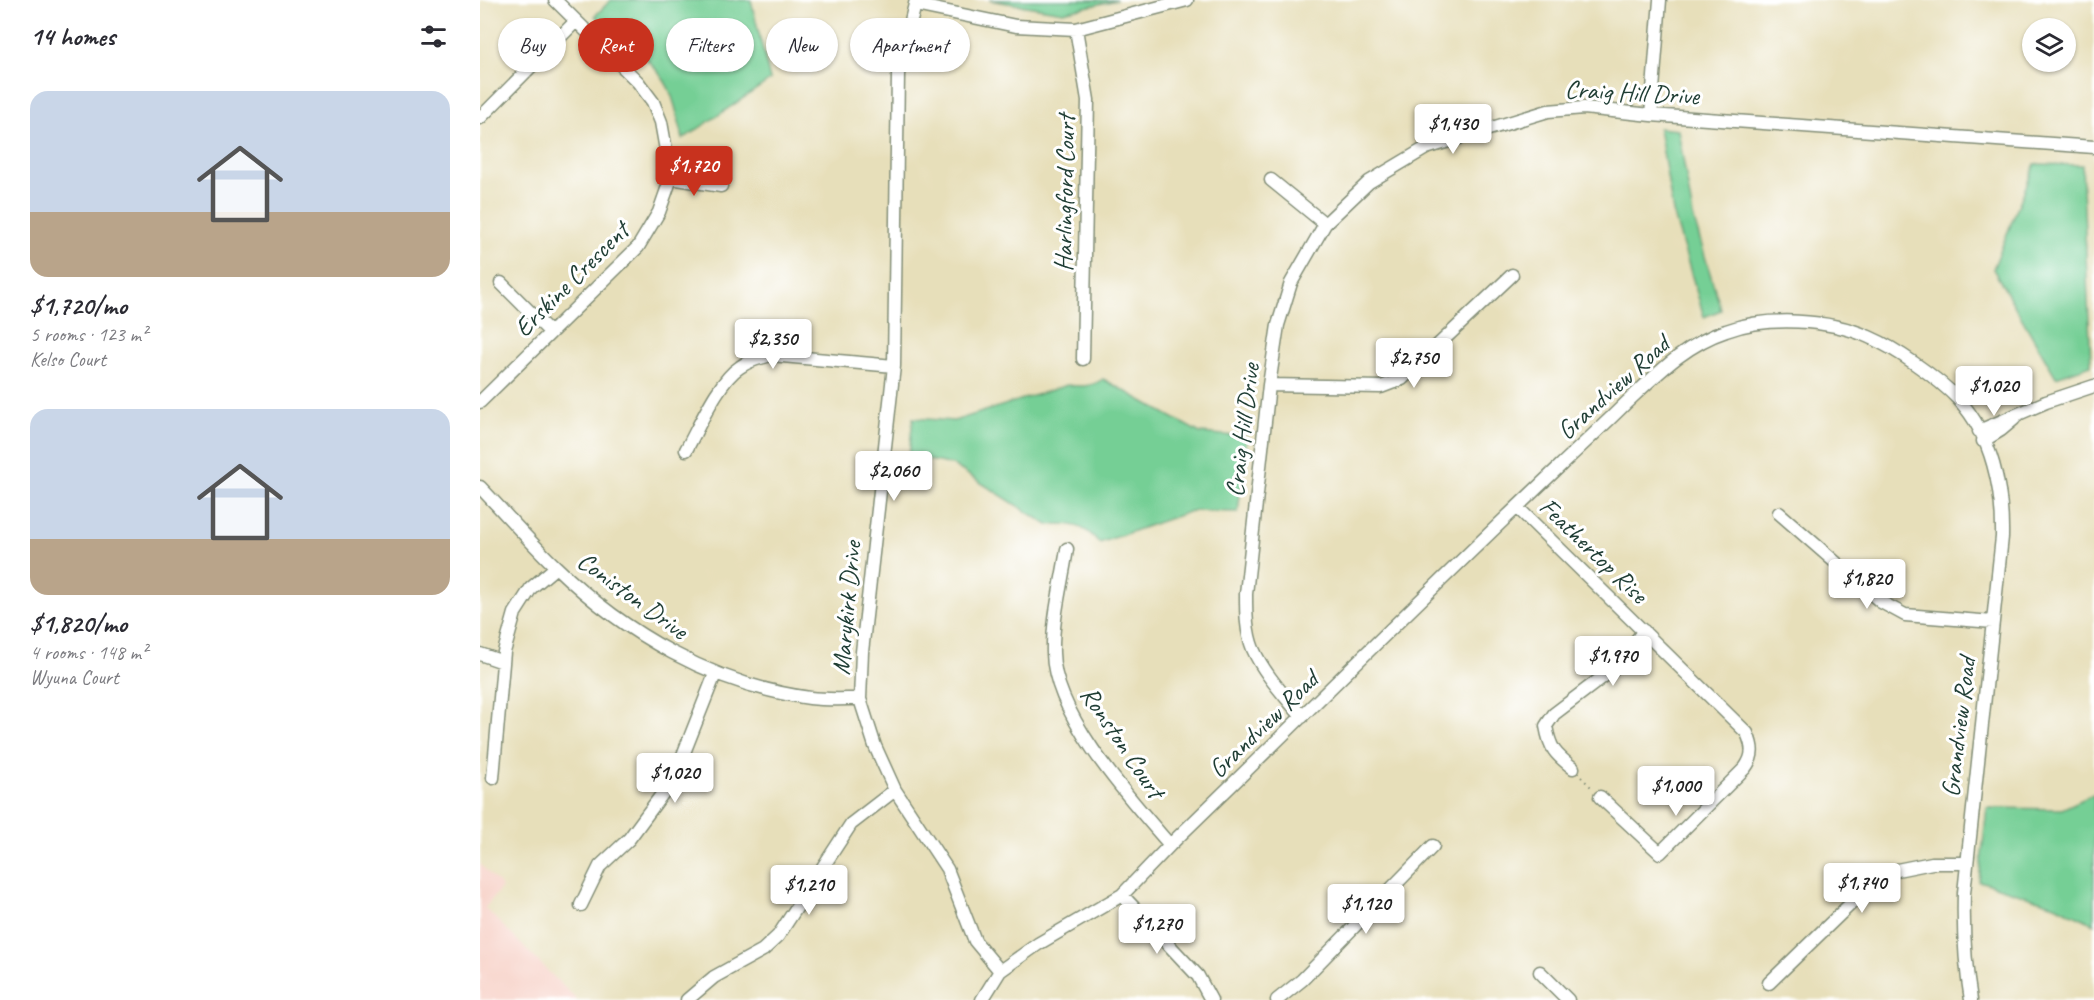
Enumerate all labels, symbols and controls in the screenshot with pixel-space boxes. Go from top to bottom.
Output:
chip: Buy [498,18,566,72]
chip: Rent [578,18,654,72]
chip: Filters [666,18,754,72]
chip: New [766,18,838,72]
chip: Apartment [850,18,970,72]
map controls [2022,18,2076,72]
button: layers [2022,18,2076,72]
text: 14 homes [30,20,115,53]
icon: filters [417,20,450,53]
street label: Craig Hill Drive [1564,73,1701,113]
pin: $1,430 [1404,104,1502,155]
street label: Harlingford Court [1047,111,1082,272]
text: $1,430 [1429,111,1477,136]
icon: home [186,130,294,238]
pin: $1,720 [645,146,743,197]
text: $1,720 [670,153,718,178]
street label: Erskine Crescent [507,212,638,344]
text: $1,720/mo [30,289,127,322]
pin: $2,350 [724,319,822,370]
text: 5 rooms · 123 m² [30,322,147,347]
text: $2,350 [749,326,797,351]
street label: Grandview Road [1550,326,1679,447]
pin: $2,750 [1365,338,1463,389]
text: $2,750 [1390,345,1438,370]
text: Kelso Court [30,347,106,372]
street label: Craig Hill Drive [1218,360,1267,499]
pin: $1,020 [1945,366,2043,417]
text: $1,020 [1970,373,2018,398]
icon: home [186,448,294,556]
pin: $2,060 [845,451,943,502]
text: $2,060 [869,458,919,483]
street label: Feathertop Rise [1532,490,1656,611]
street label: Marykirk Drive [824,537,869,676]
street label: Coniston Drive [571,544,696,648]
pin: $1,820 [1818,559,1916,610]
text: $1,820 [1843,566,1891,591]
text: $1,820/mo [30,607,127,640]
pin: $1,970 [1564,636,1662,687]
text: 4 rooms · 148 m² [30,640,147,665]
text: $1,970 [1589,643,1637,668]
street label: Grandview Road [1934,652,1984,799]
street label: Grandview Road [1201,661,1328,785]
text: Wyuna Court [30,665,119,690]
street label: Ronston Court [1073,680,1174,807]
pin: $1,020 [626,753,724,804]
text: $1,020 [651,760,699,785]
pin: $1,000 [1627,766,1725,817]
text: $1,000 [1652,773,1700,798]
pin: $1,740 [1813,863,1911,914]
pin: $1,210 [760,865,858,916]
text: $1,740 [1838,870,1886,895]
text: $1,210 [785,872,833,897]
pin: $1,120 [1317,884,1415,935]
text: $1,120 [1342,891,1390,916]
pin: $1,270 [1108,904,1206,955]
text: $1,270 [1133,911,1181,936]

